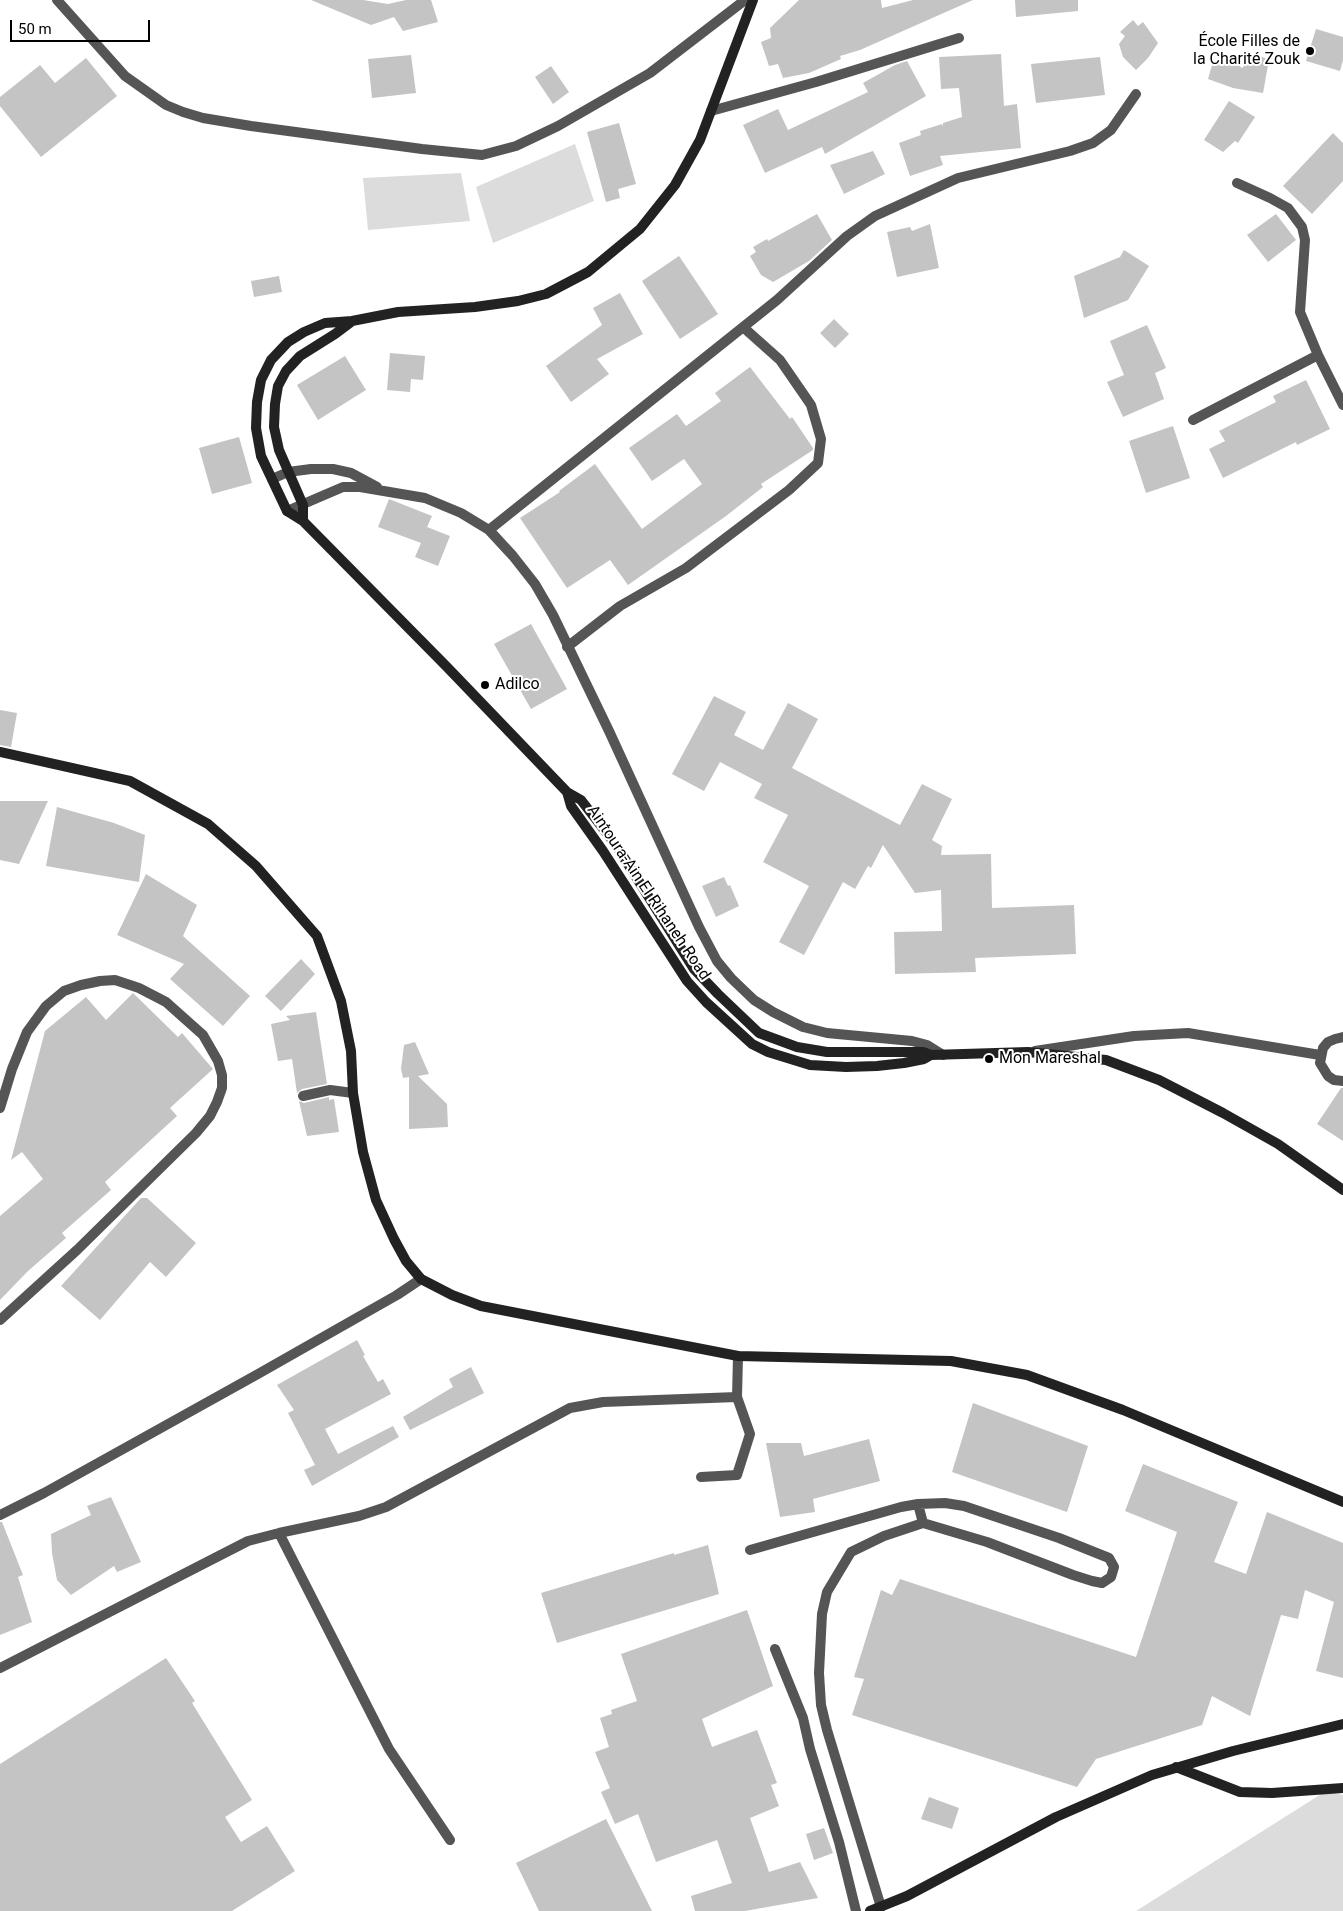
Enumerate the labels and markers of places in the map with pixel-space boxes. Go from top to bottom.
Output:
place label: École Filles de la Charité Zouk [1193,32,1300,70]
marker: École Filles de la Charité Zouk [1304,45,1316,57]
place label: Adilco [495,675,540,695]
marker: Adilco [479,679,491,691]
place label: Mon Mareshal [999,1049,1101,1069]
marker: Mon Mareshal [983,1053,995,1065]

